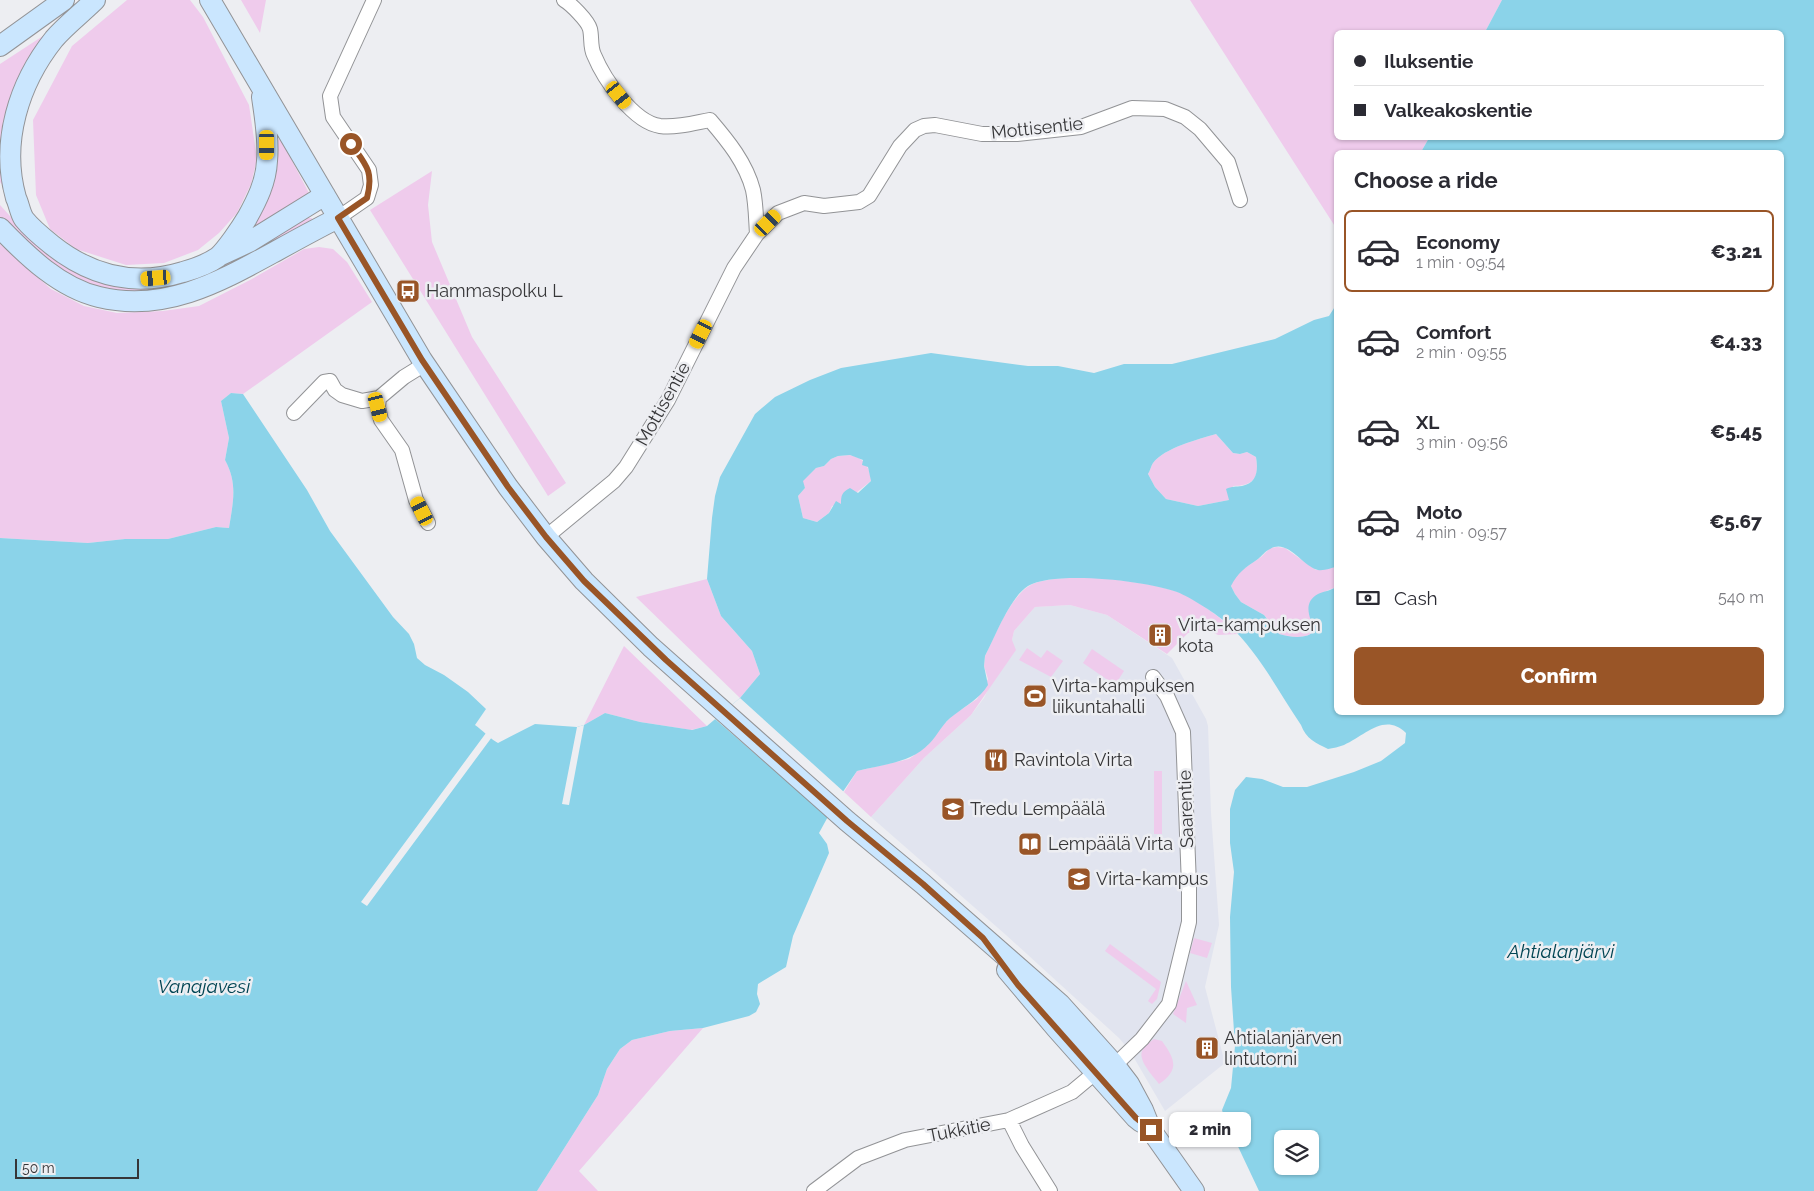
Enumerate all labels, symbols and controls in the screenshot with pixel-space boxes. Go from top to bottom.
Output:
text: Iluksentie [1384,50,1473,72]
car [603,79,634,111]
text: Valkeakoskentie [1384,99,1533,121]
street label: Mottisentie [990,112,1084,143]
car [259,130,274,160]
route start [340,133,362,155]
text: Choose a ride [1354,167,1498,193]
car [752,207,783,239]
icon: car [1356,229,1401,274]
text: Economy [1416,231,1500,253]
text: €3.21 [1711,240,1762,262]
text: 1 min · 09:54 [1416,253,1505,272]
car [140,269,171,287]
bus stop icon: Hammaspolku L [395,278,421,304]
place label: Hammaspolku L [426,280,563,301]
car [687,317,714,351]
icon: car [1356,319,1401,364]
text: Comfort [1416,321,1491,343]
text: €4.33 [1710,330,1762,352]
text: 2 min · 09:55 [1416,343,1507,362]
street label: Mottisentie [631,358,694,449]
car [367,391,388,423]
icon: car [1356,409,1401,454]
text: XL [1416,411,1439,433]
text: €5.45 [1710,420,1762,442]
text: 3 min · 09:56 [1416,433,1508,452]
car [408,494,435,528]
icon: car [1356,499,1401,544]
text: Moto [1416,501,1462,523]
text: €5.67 [1709,510,1762,532]
text: 4 min · 09:57 [1416,523,1507,542]
icon: cash [1354,584,1382,612]
text: Cash [1394,587,1438,609]
text: 540 m [1718,588,1764,607]
place label: Virta-kampuksen kota [1178,614,1321,656]
building icon: Virta-kampuksen kota [1147,622,1173,648]
button: Confirm [1354,647,1764,705]
place label: Virta-kampuksen liikuntahalli [1052,675,1195,717]
sports icon: Virta-kampuksen liikuntahalli [1022,683,1048,709]
restaurant icon: Ravintola Virta [983,747,1009,773]
place label: Ravintola Virta [1014,749,1133,770]
street label: Saarentie [1174,769,1197,848]
school or university icon: Tredu Lempäälä [940,796,966,822]
place label: Tredu Lempäälä [970,798,1105,819]
library icon: Lempäälä Virta [1017,831,1043,857]
place label: Lempäälä Virta [1048,833,1173,854]
school or university icon: Virta-kampus [1066,866,1092,892]
place label: Virta-kampus [1096,868,1209,889]
water label: Ahtialanjärvi [1507,940,1615,962]
water label: Vanajavesi [158,975,251,997]
place label: Ahtialanjärven lintutorni [1224,1027,1342,1069]
building icon: Ahtialanjärven lintutorni [1194,1035,1220,1061]
callout: 2 min [1168,1112,1251,1148]
street label: Tukkitie [926,1113,993,1146]
route end [1140,1119,1162,1141]
text: 2 min [1189,1120,1231,1139]
map controls [1274,1130,1319,1175]
button: layers [1274,1130,1319,1175]
scale bar [15,1156,139,1179]
text: 50 m [22,1160,55,1176]

